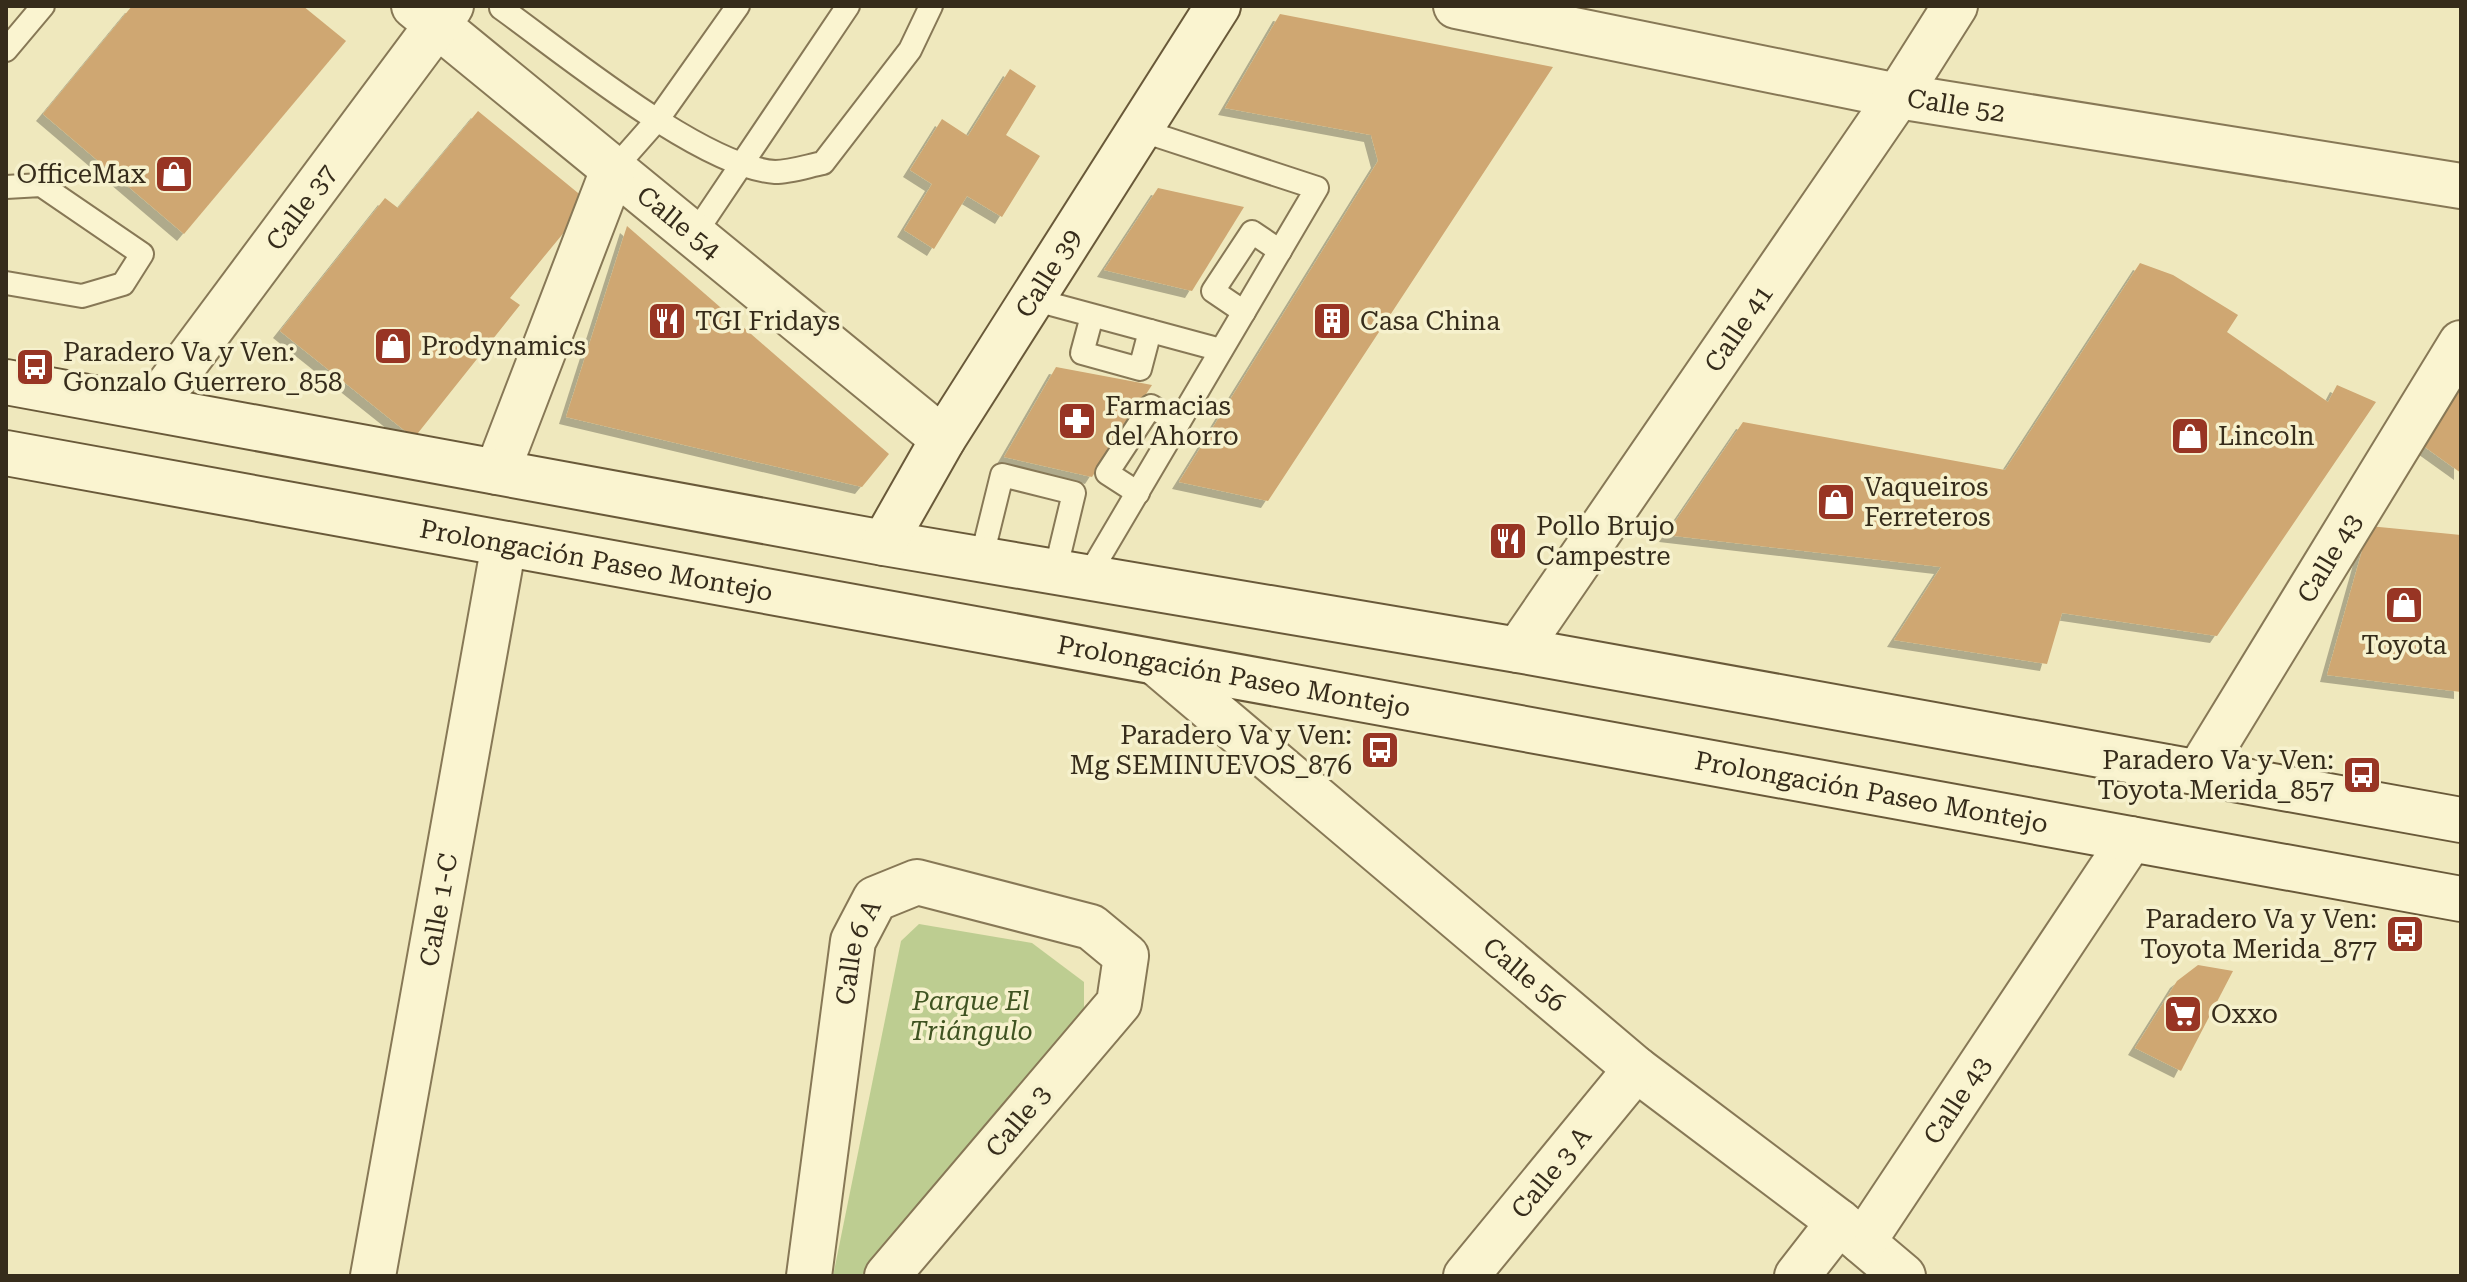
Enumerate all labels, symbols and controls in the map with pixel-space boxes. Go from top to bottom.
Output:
street label: Calle 52 [1905,83,2007,128]
shop icon: OfficeMax [153,153,195,195]
place label: OfficeMax [17,159,146,189]
street label: Calle 37 [260,159,343,256]
street label: Calle 54 [631,180,727,266]
street label: Calle 39 [1009,223,1087,323]
street label: Calle 41 [1698,279,1779,378]
restaurant icon: TGI Fridays [646,300,688,342]
building icon: Casa China [1311,300,1353,342]
place label: TGI Fridays [695,306,840,336]
place label: Casa China [1360,306,1500,336]
shop icon: Prodynamics [372,325,414,367]
place label: Prodynamics [421,331,586,361]
place label: Paradero Va y Ven: Gonzalo Guerrero_858 [63,337,343,397]
bus stop icon: Paradero Va y Ven: Gonzalo Guerrero_858 [14,346,56,388]
place label: Farmacias del Ahorro [1105,391,1239,451]
pharmacy icon: Farmacias del Ahorro [1056,400,1098,442]
shop icon: Lincoln [2169,415,2211,457]
place label: Lincoln [2218,421,2315,451]
place label: Vaqueiros Ferreteros [1864,472,1991,532]
shop icon: Vaqueiros Ferreteros [1815,481,1857,523]
street label: Calle 43 [2291,508,2368,608]
place label: Pollo Brujo Campestre [1536,511,1675,571]
street label: Prolongación Paseo Montejo [417,513,775,607]
restaurant icon: Pollo Brujo Campestre [1487,520,1529,562]
shop icon: Toyota [2383,584,2425,626]
street label: Prolongación Paseo Montejo [1055,629,1413,723]
place label: Toyota [2361,630,2447,660]
place label: Paradero Va y Ven: Mg SEMINUEVOS_876 [1070,720,1352,780]
bus stop icon: Paradero Va y Ven: Mg SEMINUEVOS_876 [1359,729,1401,771]
street label: Prolongación Paseo Montejo [1692,745,2050,839]
place label: Paradero Va y Ven: Toyota Merida_857 [2097,745,2334,805]
bus stop icon: Paradero Va y Ven: Toyota Merida_857 [2341,754,2383,796]
street label: Calle 1-C [414,851,463,969]
street label: Calle 6 A [830,894,887,1007]
place label: Paradero Va y Ven: Toyota Merida_877 [2140,904,2377,964]
bus stop icon: Paradero Va y Ven: Toyota Merida_877 [2384,913,2426,955]
street label: Calle 56 [1477,931,1572,1018]
park label: Parque El Triángulo [909,986,1033,1046]
supermarket icon: Oxxo [2162,993,2204,1035]
place label: Oxxo [2211,999,2278,1029]
street label: Calle 43 [1917,1051,1997,1150]
street label: Calle 3 [979,1079,1057,1163]
street label: Calle 3 A [1505,1121,1597,1224]

